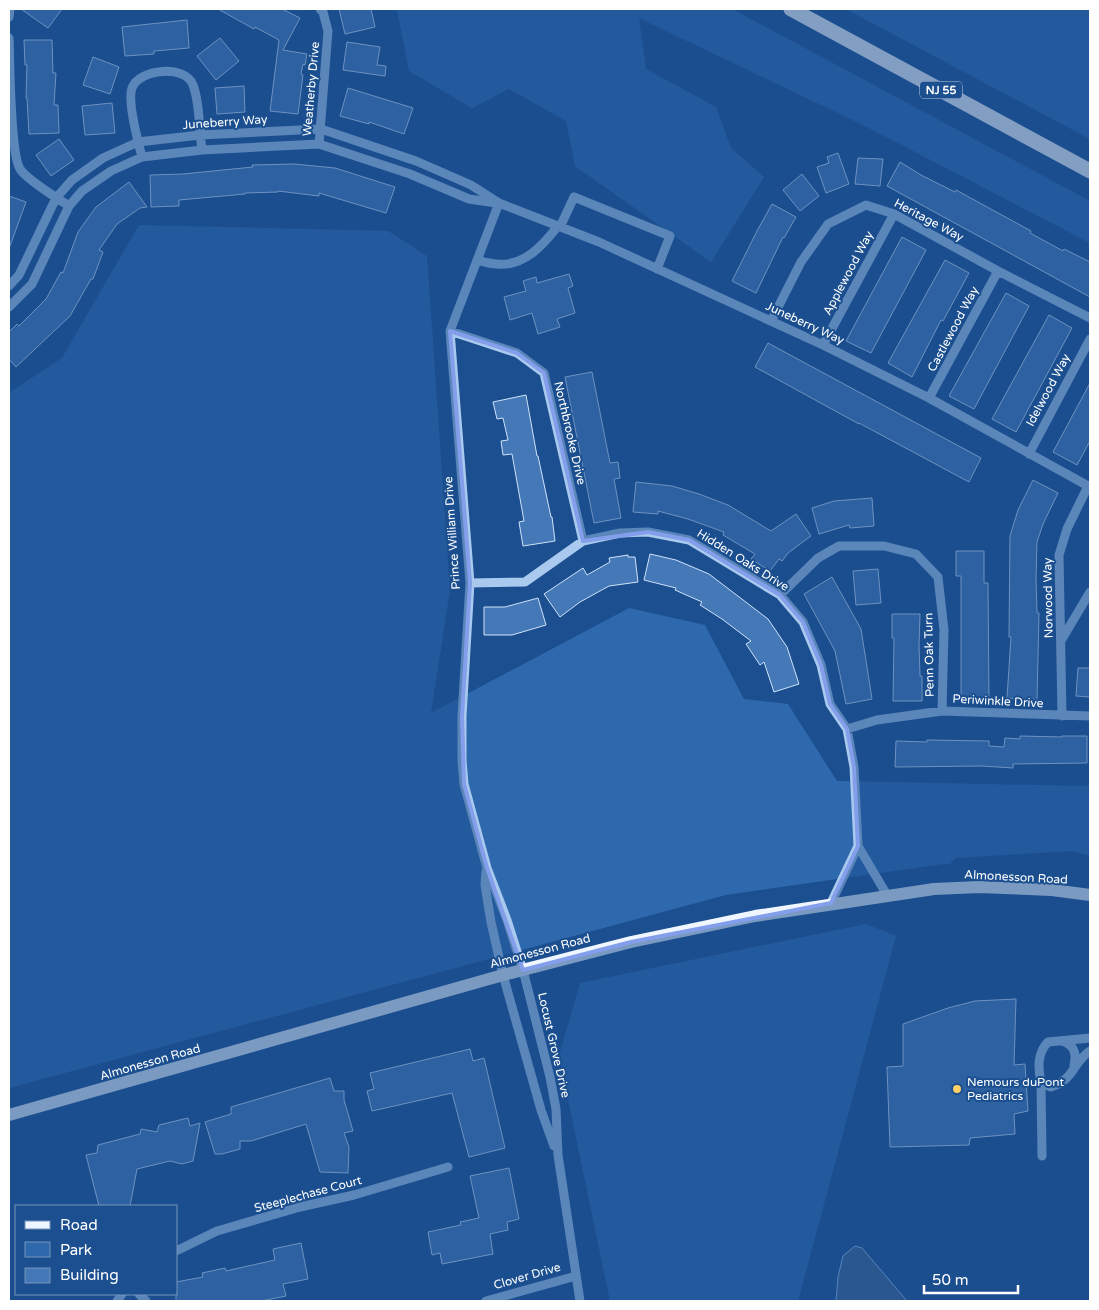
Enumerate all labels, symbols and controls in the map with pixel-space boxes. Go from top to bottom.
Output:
street label: Weatherby Drive [300,41,322,137]
road number: NJ 55 [920,82,962,98]
street label: Juneberry Way [182,112,268,132]
street label: Heritage Way [892,196,967,244]
street label: Applewood Way [820,228,876,317]
street label: Castlewood Way [925,283,982,374]
street label: Juneberry Way [764,299,847,348]
street label: Idelwood Way [1023,351,1073,429]
street label: Northbrooke Drive [551,380,589,486]
street label: Prince William Drive [441,476,463,590]
street label: Hidden Oaks Drive [695,526,792,594]
street label: Norwood Way [1040,557,1056,639]
street label: Penn Oak Turn [921,613,937,697]
street label: Periwinkle Drive [952,692,1044,710]
street label: Almonesson Road [964,867,1068,887]
street label: Almonesson Road [488,931,592,971]
street label: Locust Grove Drive [535,991,573,1099]
street label: Almonesson Road [98,1041,202,1083]
place label: Nemours duPont Pediatrics [967,1075,1064,1103]
marker: Nemours duPont Pediatrics [951,1083,963,1095]
street label: Steeplechase Court [253,1173,364,1215]
legend [15,1205,178,1295]
text: Road [60,1216,98,1234]
text: Park [60,1241,92,1259]
street label: Clover Drive [492,1260,562,1292]
scale bar [924,1262,1018,1294]
text: Building [60,1266,119,1284]
text: 50 m [932,1271,969,1289]

